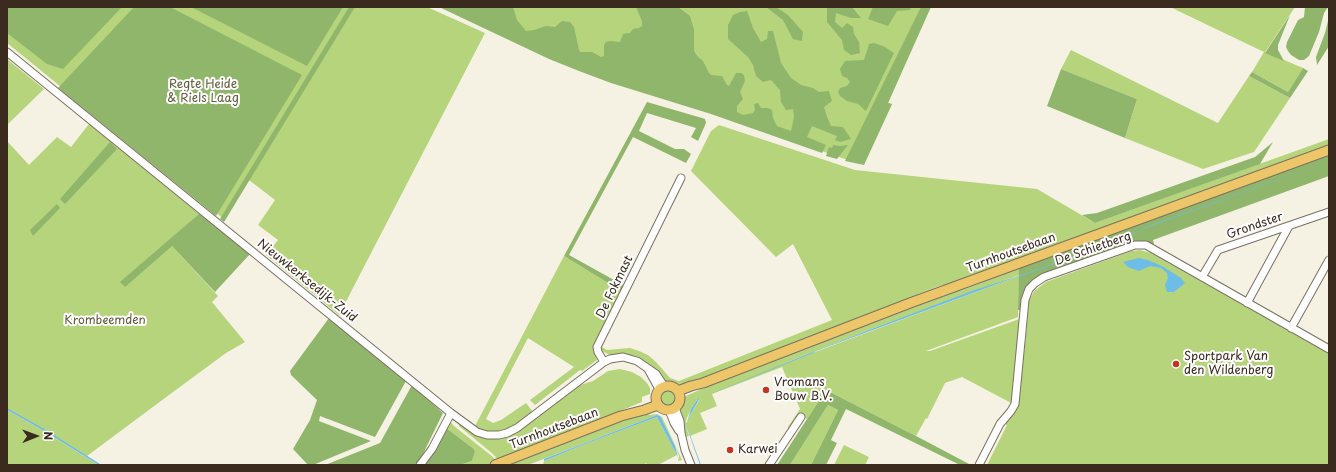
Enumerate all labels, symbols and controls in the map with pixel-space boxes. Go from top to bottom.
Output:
park label: Regte Heide & Riels Laag [167,78,239,106]
street label: Grondster [1225,210,1285,242]
street label: De Schietberg [1053,229,1133,269]
street label: Turnhoutsebaan [964,230,1058,276]
street label: Nieuwkerksedijk-Zuid [254,236,360,326]
street label: De Fokmast [594,253,636,321]
park label: Krombeemden [64,314,146,328]
place label: Sportpark Van den Wildenberg [1184,350,1273,378]
marker: Sportpark Van den Wildenberg [1171,359,1181,369]
place label: Vromans Bouw B.V. [774,376,832,404]
marker: Vromans Bouw B.V. [761,385,771,395]
street label: Turnhoutsebaan [508,405,600,453]
north arrow [16,416,56,456]
text: N [40,431,57,440]
place label: Karwei [738,443,778,457]
marker: Karwei [725,445,735,455]

